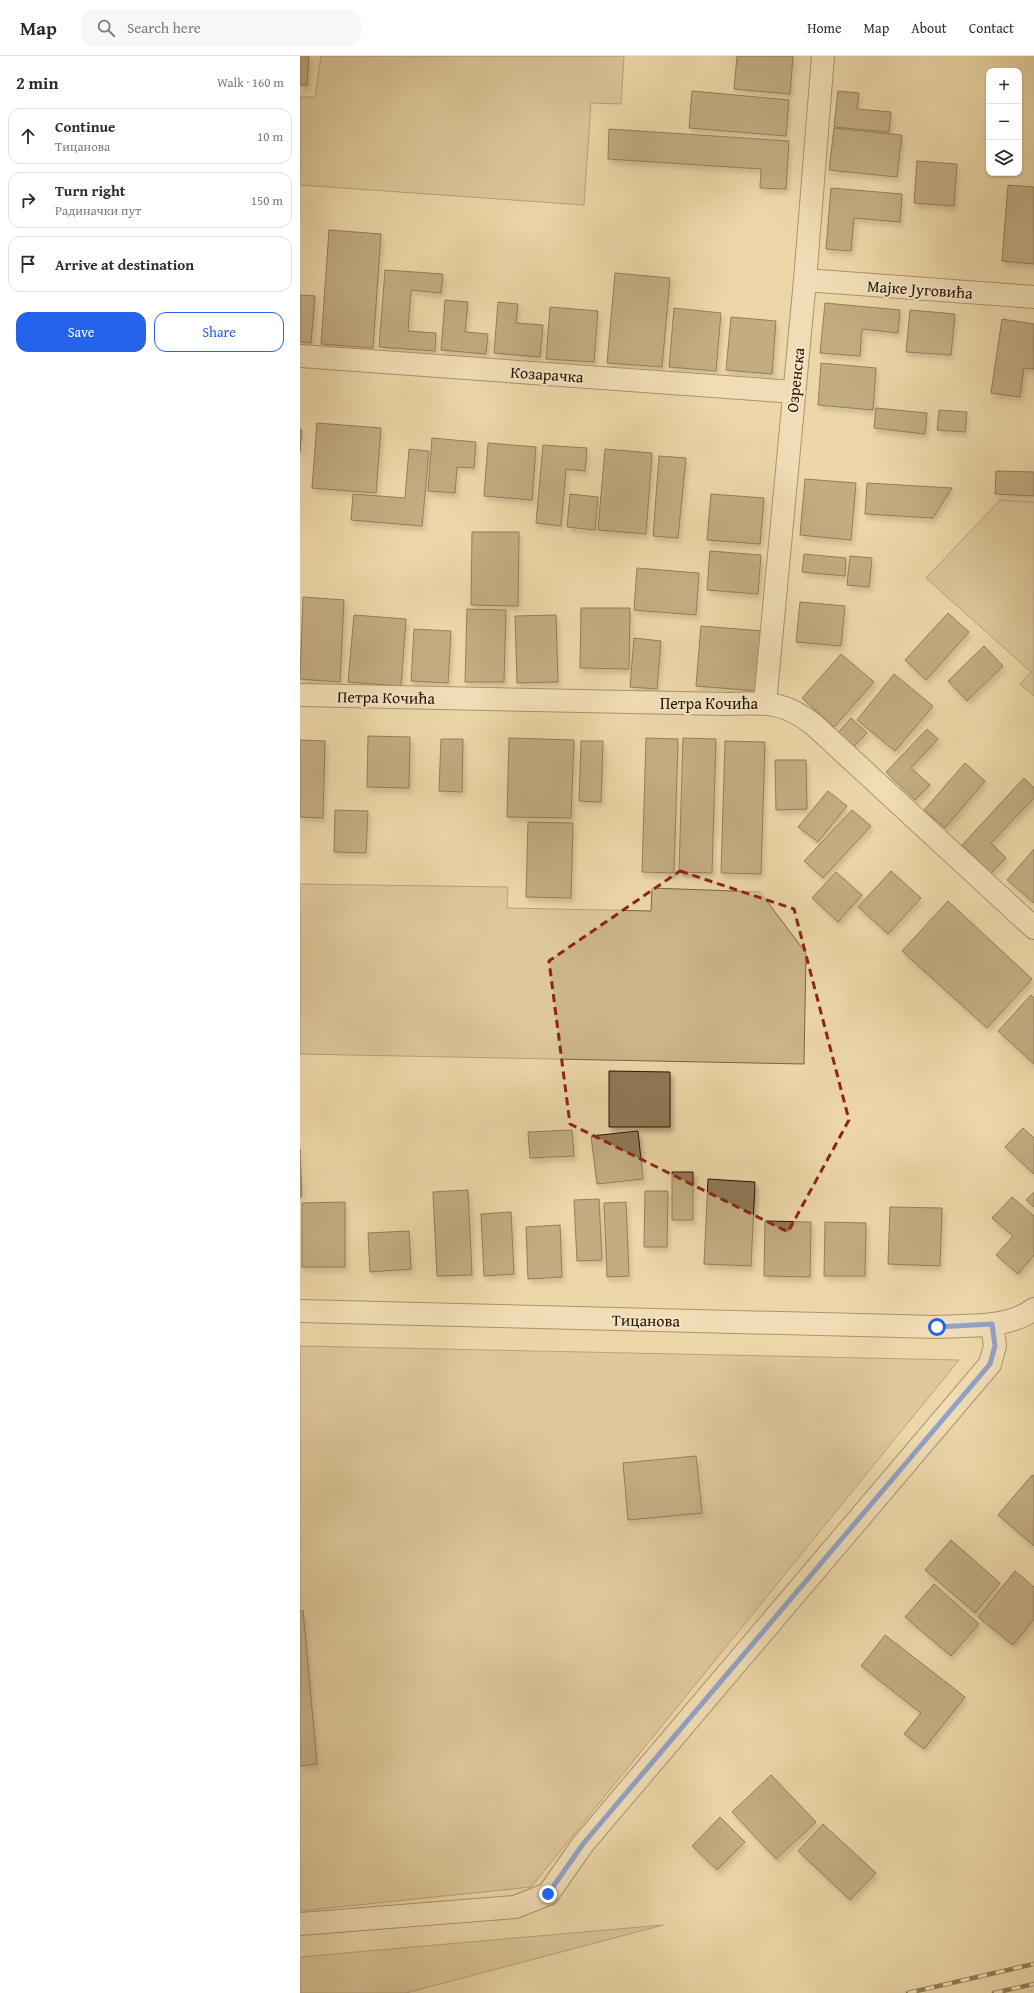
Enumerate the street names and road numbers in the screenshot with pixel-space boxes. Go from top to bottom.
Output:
street label: Мајке Југовића [866,273,974,305]
street label: Озренска [780,346,810,414]
street label: Козарачка [510,359,585,389]
street label: Петра Кочића [337,684,436,710]
street label: Петра Кочића [660,691,758,715]
street label: Тицанова [612,1307,681,1333]

